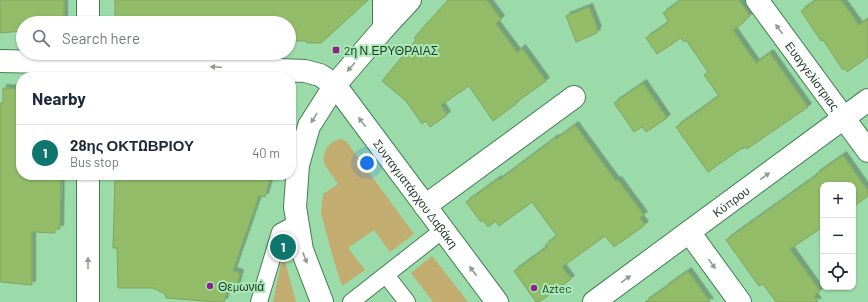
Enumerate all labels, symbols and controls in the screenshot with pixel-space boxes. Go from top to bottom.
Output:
search box [16,16,296,60]
one-way arrow [775,24,783,35]
icon: search [30,27,52,49]
text: Search here [62,29,140,47]
street label: Ευαγγελίστριας [783,39,843,114]
place label: 2η Ν.ΕΡΥΘΡΑΙΑΣ [344,43,438,58]
marker: 2η Ν.ΕΡΥΘΡΑΙΑΣ [331,45,341,55]
one-way arrow [346,62,355,73]
one-way arrow [210,64,222,71]
text: Nearby [32,88,86,108]
one-way arrow [311,112,318,124]
one-way arrow [358,116,366,127]
text: 28ης ΟΚΤΩΒΡΙΟΥ [70,136,194,154]
street label: Συνταγματάρχου Δαβάκη [371,136,461,251]
text: 1 [43,145,47,161]
text: 40 m [252,145,280,161]
your location [357,153,377,173]
text: Bus stop [70,154,119,170]
one-way arrow [760,172,771,180]
map controls [820,182,856,290]
button: + [820,182,856,218]
street label: Κύπρου [710,183,752,219]
button: − [820,218,856,254]
pin: 1 [270,232,296,262]
one-way arrow [303,252,309,264]
button: locate [820,254,856,290]
one-way arrow [85,256,91,269]
one-way arrow [708,258,716,269]
one-way arrow [469,265,477,276]
one-way arrow [620,275,631,283]
place label: Θεμωνιά [218,279,264,293]
marker: Θεμωνιά [205,281,215,291]
place label: Aztec [542,281,571,295]
marker: Aztec [529,283,539,293]

